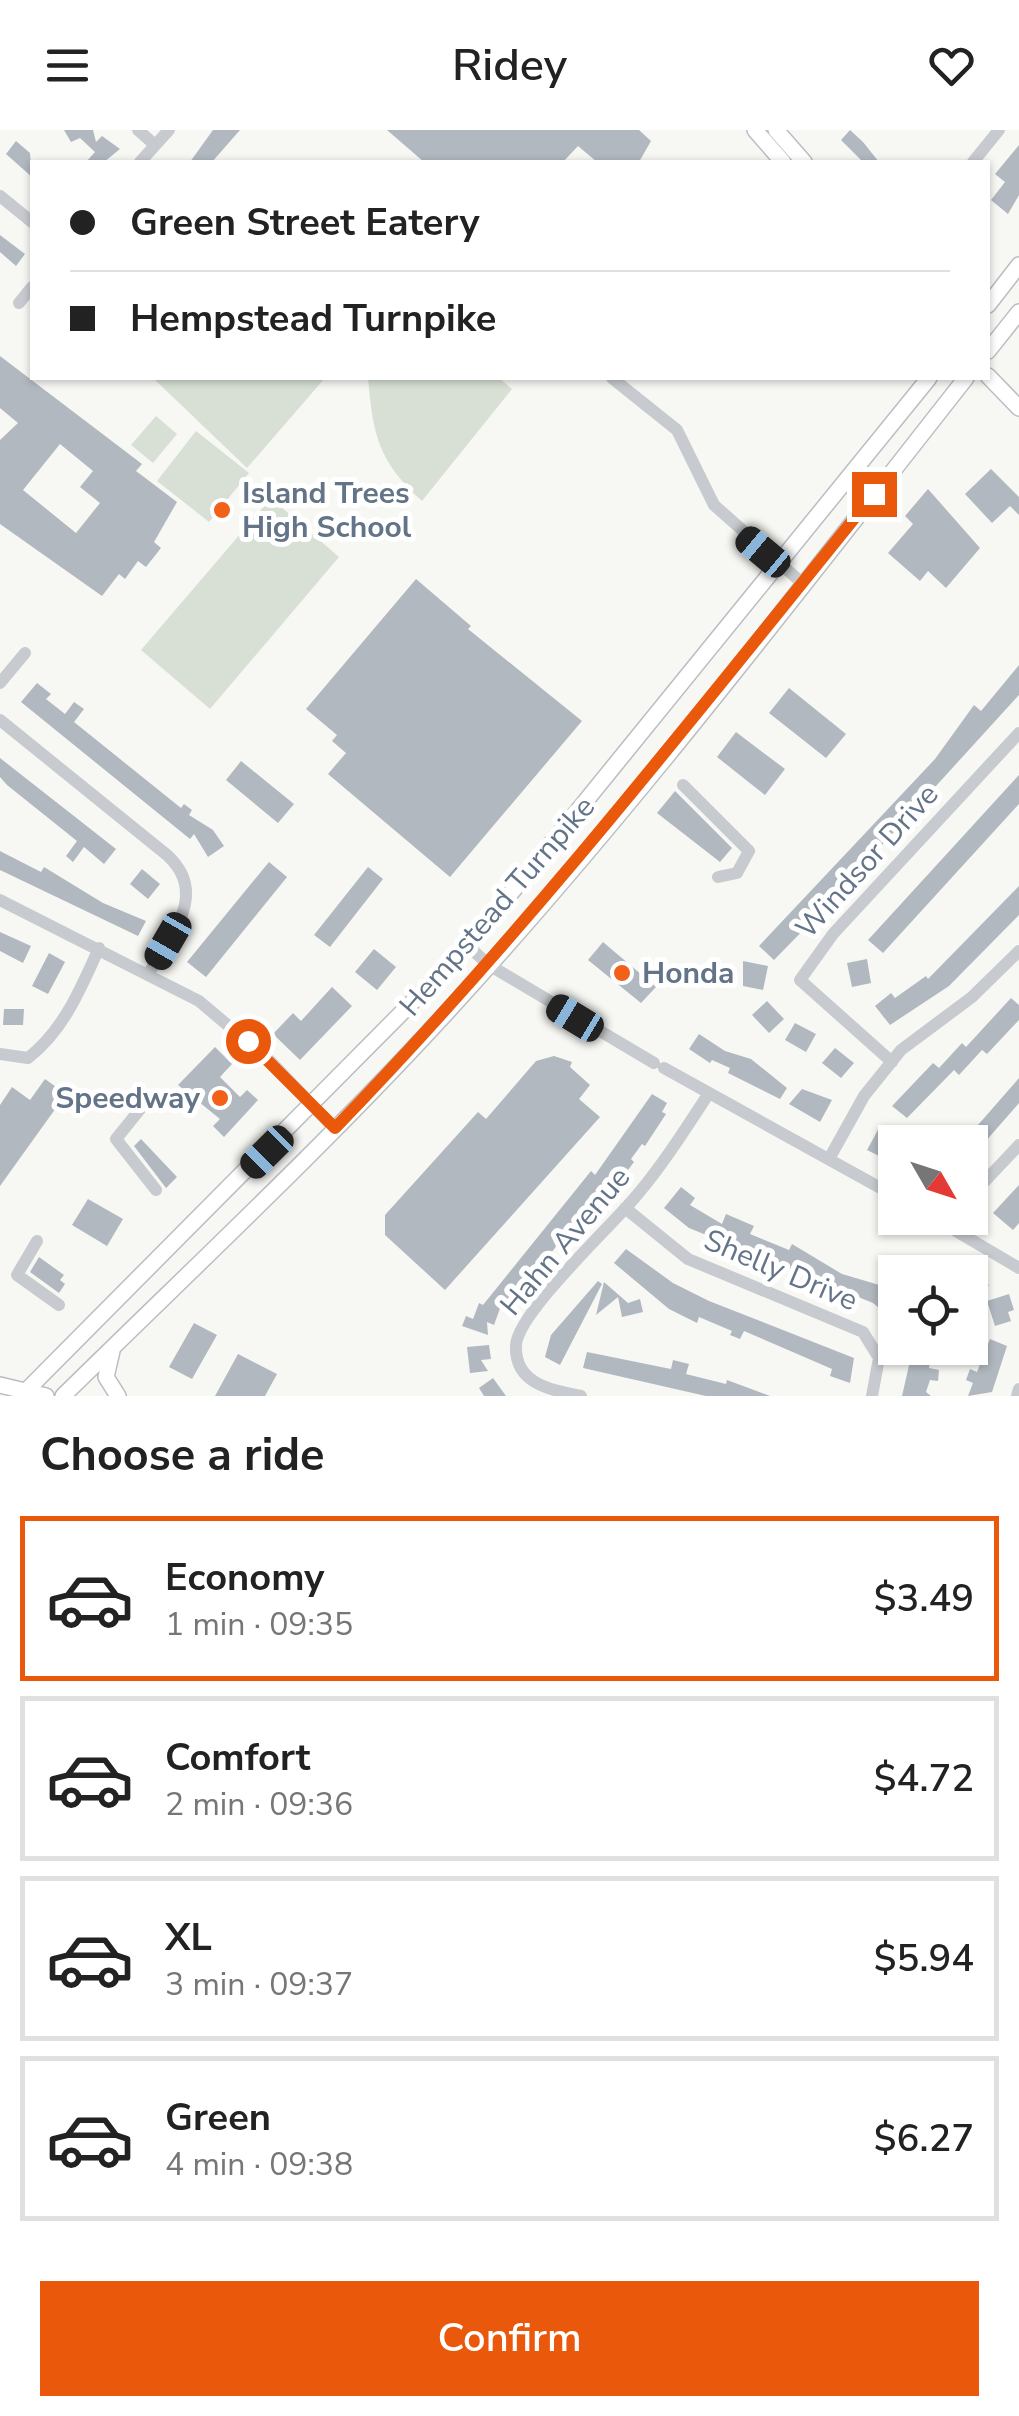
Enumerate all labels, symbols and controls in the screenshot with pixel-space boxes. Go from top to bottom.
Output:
text: Ridey [452,35,567,96]
icon: menu [40,38,95,93]
icon: heart [924,38,979,93]
text: Green Street Eatery [130,197,480,248]
text: Hempstead Turnpike [130,293,496,344]
route end [852,472,897,517]
place label: Island Trees High School [242,473,412,548]
marker: Island Trees High School [211,499,233,521]
car [730,521,796,583]
street label: Windsor Drive [787,775,948,948]
street label: Hempstead Turnpike [390,788,604,1025]
car [140,908,196,974]
place label: Honda [642,953,734,994]
marker: Honda [611,962,633,984]
car [542,990,608,1046]
route start [226,1019,271,1064]
place label: Speedway [55,1078,200,1119]
marker: Speedway [209,1087,231,1109]
car [235,1120,299,1184]
north arrow [878,1125,988,1235]
map controls [878,1125,988,1365]
street label: Hahn Avenue [491,1158,640,1324]
street label: Shelly Drive [698,1220,864,1321]
button: locate [878,1255,988,1365]
text: Choose a ride [40,1425,325,1486]
text: Economy [165,1552,324,1603]
icon: car [45,1554,135,1644]
text: $3.49 [874,1573,974,1624]
text: 1 min · 09:35 [165,1603,353,1646]
text: Comfort [165,1732,310,1783]
icon: car [45,1734,135,1824]
text: $4.72 [874,1753,974,1804]
text: 2 min · 09:36 [165,1783,353,1826]
text: XL [165,1912,212,1963]
icon: car [45,1914,135,2004]
text: $5.94 [874,1933,974,1984]
text: 3 min · 09:37 [165,1963,353,2006]
text: Green [165,2092,271,2143]
icon: car [45,2094,135,2184]
text: $6.27 [874,2113,974,2164]
text: 4 min · 09:38 [165,2143,353,2186]
button: Confirm [40,2281,979,2396]

